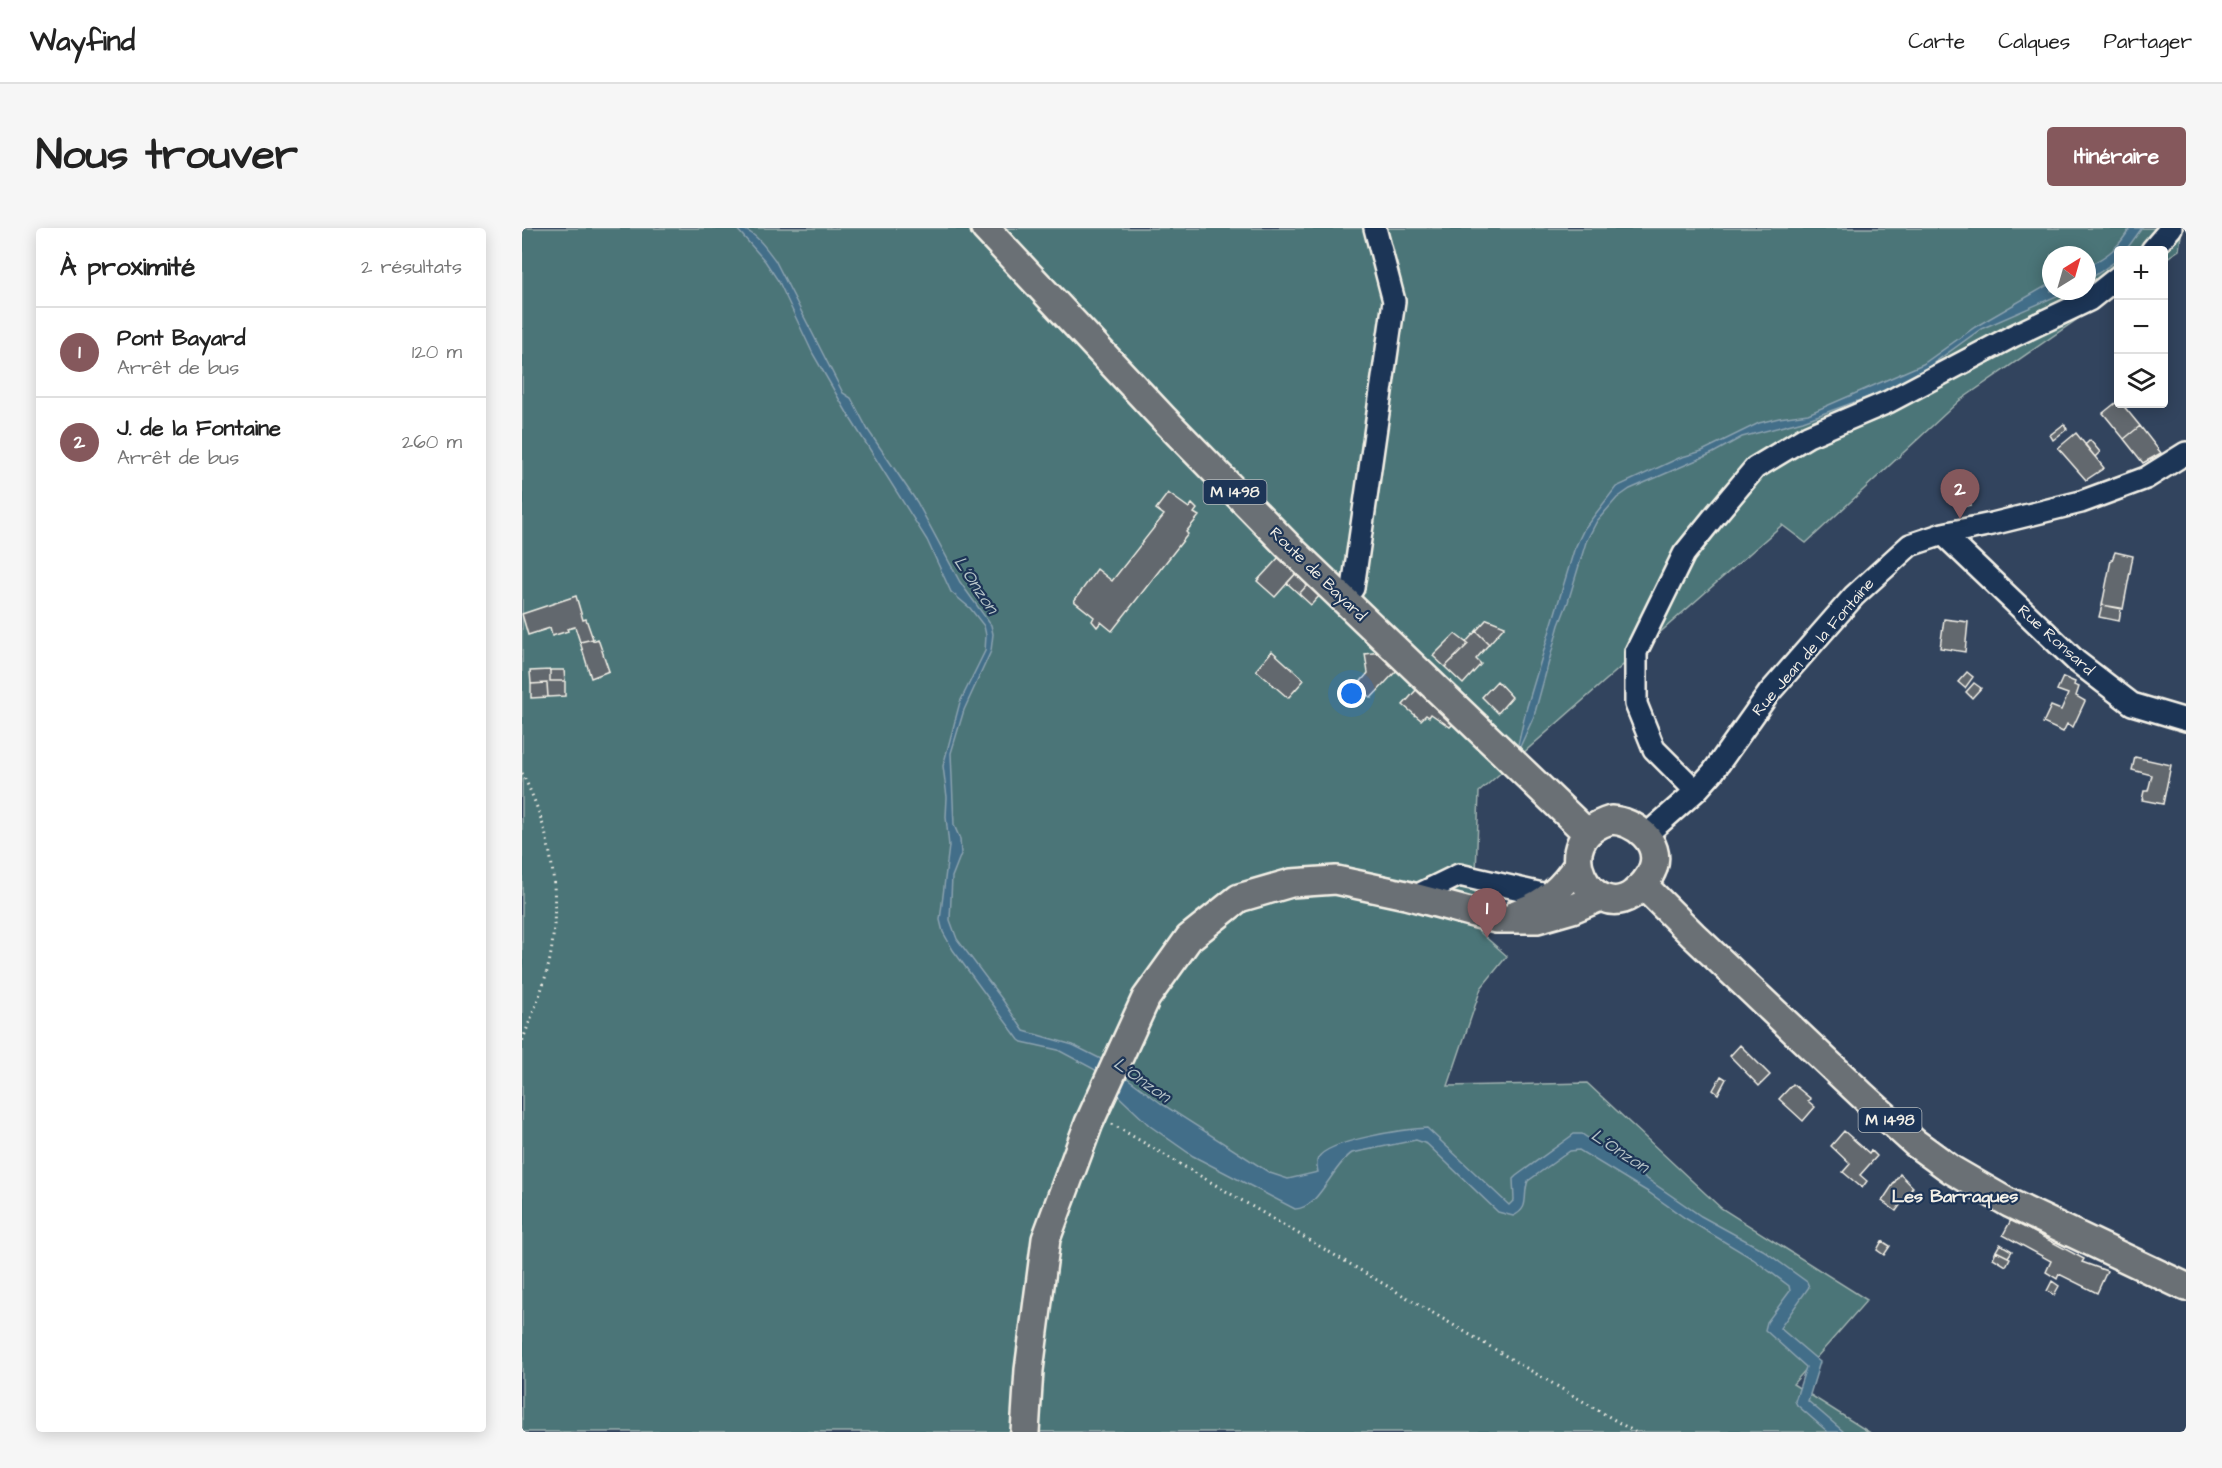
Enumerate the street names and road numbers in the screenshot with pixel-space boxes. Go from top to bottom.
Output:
road number: M 1498 [1204,480,1266,504]
street label: Route de Bayard [1264,522,1371,627]
street label: Rue Jean de la Fontaine [1747,573,1879,721]
street label: Rue Ronsard [2013,600,2099,680]
road number: M 1498 [1858,1108,1922,1132]

